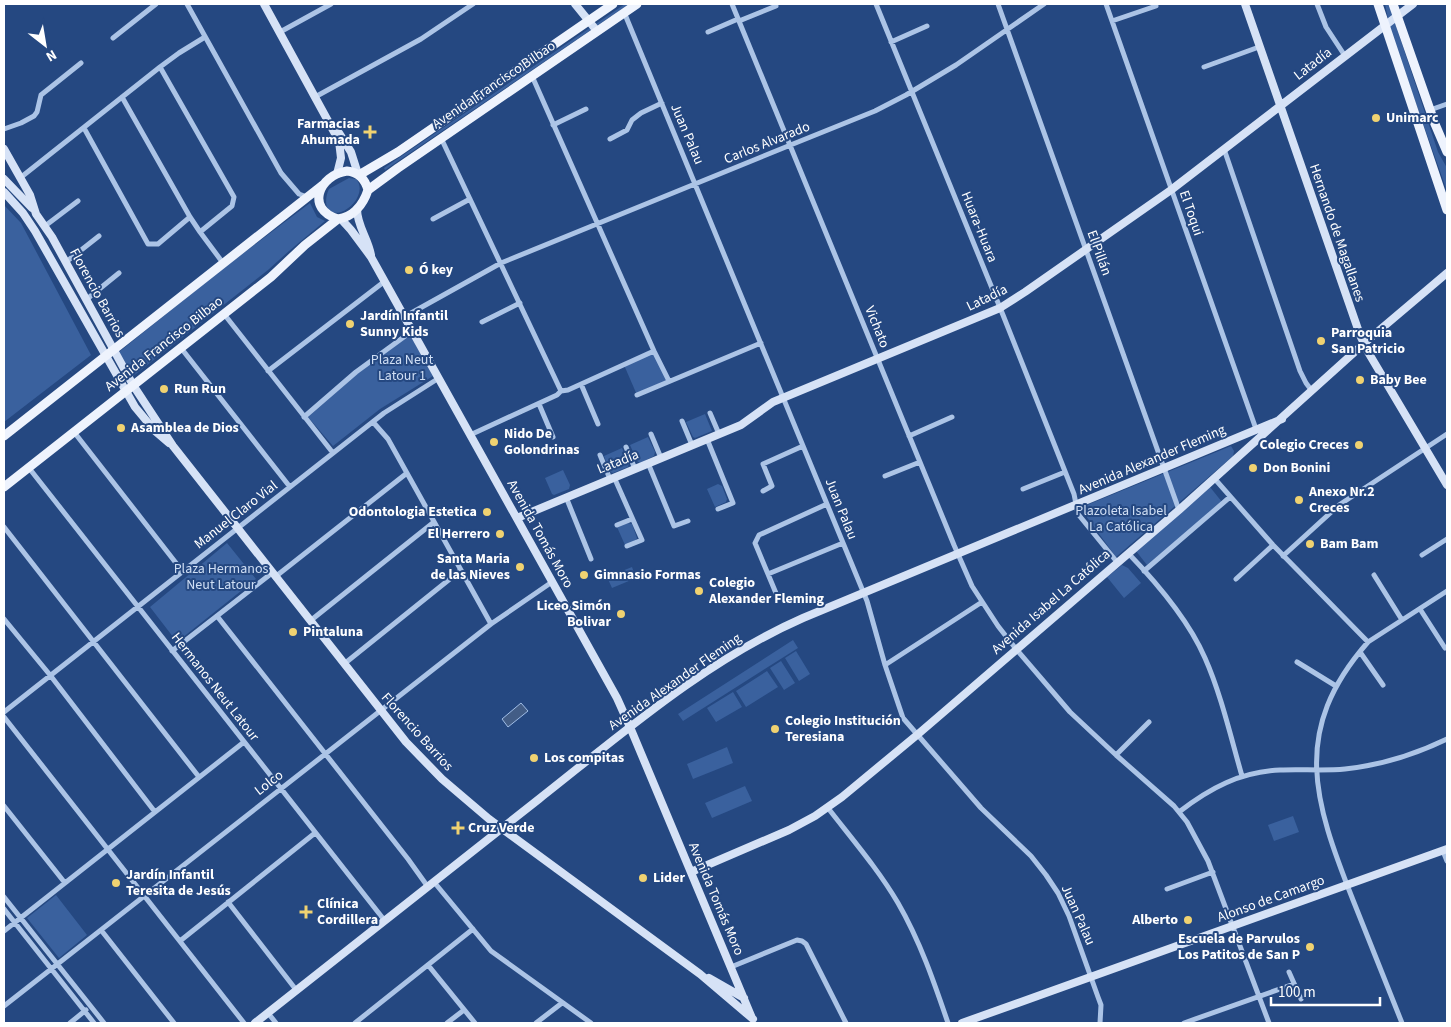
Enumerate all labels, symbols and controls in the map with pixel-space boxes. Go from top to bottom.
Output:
north arrow [20,20,70,70]
street label: Avenida Francisco Bilbao [428,36,560,134]
street label: Latadía [1290,43,1336,85]
text: N [42,44,60,66]
street label: Juan Palau [665,100,709,168]
place label: Unimarc [1386,108,1439,128]
marker: Unimarc [1370,112,1382,124]
place label: Farmacias Ahumada [297,114,360,150]
street label: Carlos Alvarado [721,117,813,169]
marker: Farmacias Ahumada [364,126,376,138]
street label: Hernando de Magallanes [1304,161,1370,305]
street label: Huara-Huara [956,188,1002,266]
street label: El Toqui [1174,188,1208,238]
street label: El Pillán [1082,228,1116,278]
street label: Florencio Barrios [64,245,130,341]
place label: Ó key [419,260,454,280]
marker: Ó key [403,264,415,276]
street label: Latadía [963,279,1011,317]
street label: Avenida Francisco Bilbao [101,291,227,397]
street label: Vichato [860,303,894,351]
place label: Jardín Infantil Sunny Kids [360,306,448,342]
marker: Jardín Infantil Sunny Kids [344,318,356,330]
place label: Parroquia San Patricio [1331,323,1405,359]
marker: Parroquia San Patricio [1315,335,1327,347]
park label: Plaza Neut Latour 1 [371,350,433,386]
place label: Baby Bee [1370,370,1427,390]
marker: Baby Bee [1354,374,1366,386]
place label: Run Run [174,379,226,399]
marker: Run Run [158,383,170,395]
place label: Asamblea de Dios [130,418,239,438]
street label: Avenida Alexander Fleming [1075,420,1229,500]
marker: Asamblea de Dios [115,422,127,434]
place label: Nido De Golondrinas [504,424,580,460]
place label: Colegio Creces [1260,435,1349,455]
marker: Nido De Golondrinas [488,436,500,448]
marker: Colegio Creces [1353,439,1365,451]
street label: Latadía [594,445,642,479]
place label: Don Bonini [1263,458,1331,478]
marker: Don Bonini [1247,462,1259,474]
street label: Juan Palau [820,475,862,543]
street label: Manuel Claro Vial [190,476,282,554]
street label: Avenida Tomás Moro [502,476,578,592]
place label: Anexo Nr.2 Creces [1308,482,1375,518]
marker: Anexo Nr.2 Creces [1293,494,1305,506]
park label: Plazoleta Isabel La Católica [1075,501,1167,537]
place label: Odontologia Estetica [349,502,477,522]
marker: Odontologia Estetica [481,506,493,518]
place label: El Herrero [427,524,490,544]
marker: El Herrero [494,528,506,540]
place label: Bam Bam [1320,534,1379,554]
marker: Bam Bam [1304,538,1316,550]
street label: Avenida Isabel La Católica [987,545,1115,659]
place label: Santa Maria de las Nieves [431,549,510,585]
park label: Plaza Hermanos Neut Latour [174,559,268,595]
marker: Santa Maria de las Nieves [514,561,526,573]
place label: Gimnasio Formas [594,565,701,585]
marker: Gimnasio Formas [578,569,590,581]
place label: Colegio Alexander Fleming [708,573,825,609]
marker: Colegio Alexander Fleming [693,585,705,597]
place label: Liceo Simón Bolivar [536,596,611,632]
marker: Liceo Simón Bolivar [615,608,627,620]
place label: Pintaluna [303,622,363,642]
marker: Pintaluna [287,626,299,638]
street label: Hermanos Neut Latour [166,628,264,746]
street label: Avenida Alexander Fleming [605,628,745,736]
street label: Florencio Barrios [376,688,458,776]
place label: Colegio Institución Teresiana [785,711,901,747]
marker: Colegio Institución Teresiana [769,723,781,735]
place label: Los compitas [544,748,624,768]
marker: Los compitas [528,752,540,764]
street label: Lolco [250,765,288,801]
place label: Cruz Verde [468,818,534,838]
marker: Cruz Verde [452,822,464,834]
street label: Avenida Tomás Moro [683,839,749,959]
place label: Jardín Infantil Teresita de Jesús [126,865,231,901]
place label: Lider [653,868,685,888]
street label: Alonso de Camargo [1214,870,1328,928]
marker: Lider [637,872,649,884]
marker: Jardín Infantil Teresita de Jesús [110,877,122,889]
street label: Juan Palau [1056,881,1100,949]
place label: Clínica Cordillera [317,894,378,930]
marker: Clínica Cordillera [299,905,313,919]
place label: Alberto [1131,910,1178,930]
marker: Alberto [1182,914,1194,926]
place label: Escuela de Parvulos Los Patitos de San P [1178,929,1300,965]
marker: Escuela de Parvulos Los Patitos de San P [1304,941,1316,953]
scale bar [1271,974,1380,1006]
text: 100 m [1278,982,1316,1003]

